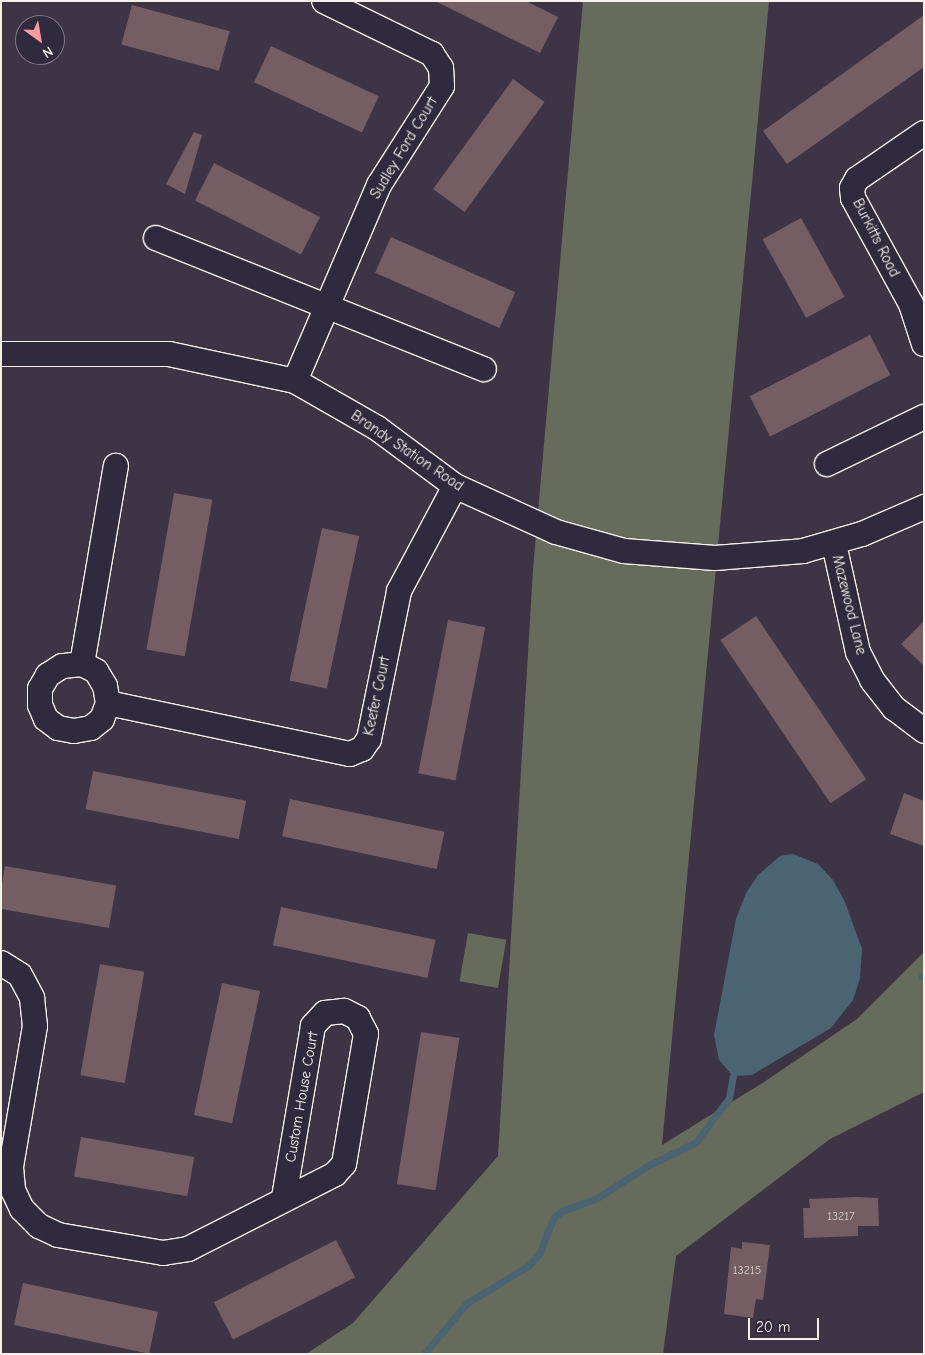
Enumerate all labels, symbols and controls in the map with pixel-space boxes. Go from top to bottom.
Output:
north arrow [15,15,65,65]
text: N [39,43,56,62]
street label: Sudley Ford Court [366,94,442,202]
street label: Burkitts Road [849,196,903,280]
street label: Brandy Station Road [347,407,467,495]
street label: Mazewood Lane [828,553,870,657]
street label: Keefer Court [360,655,394,737]
street label: Custom House Court [282,1030,322,1164]
house number: 13217 [827,1210,855,1224]
house number: 13215 [733,1264,761,1278]
scale bar [750,1308,821,1340]
text: 20 m [756,1318,790,1336]

